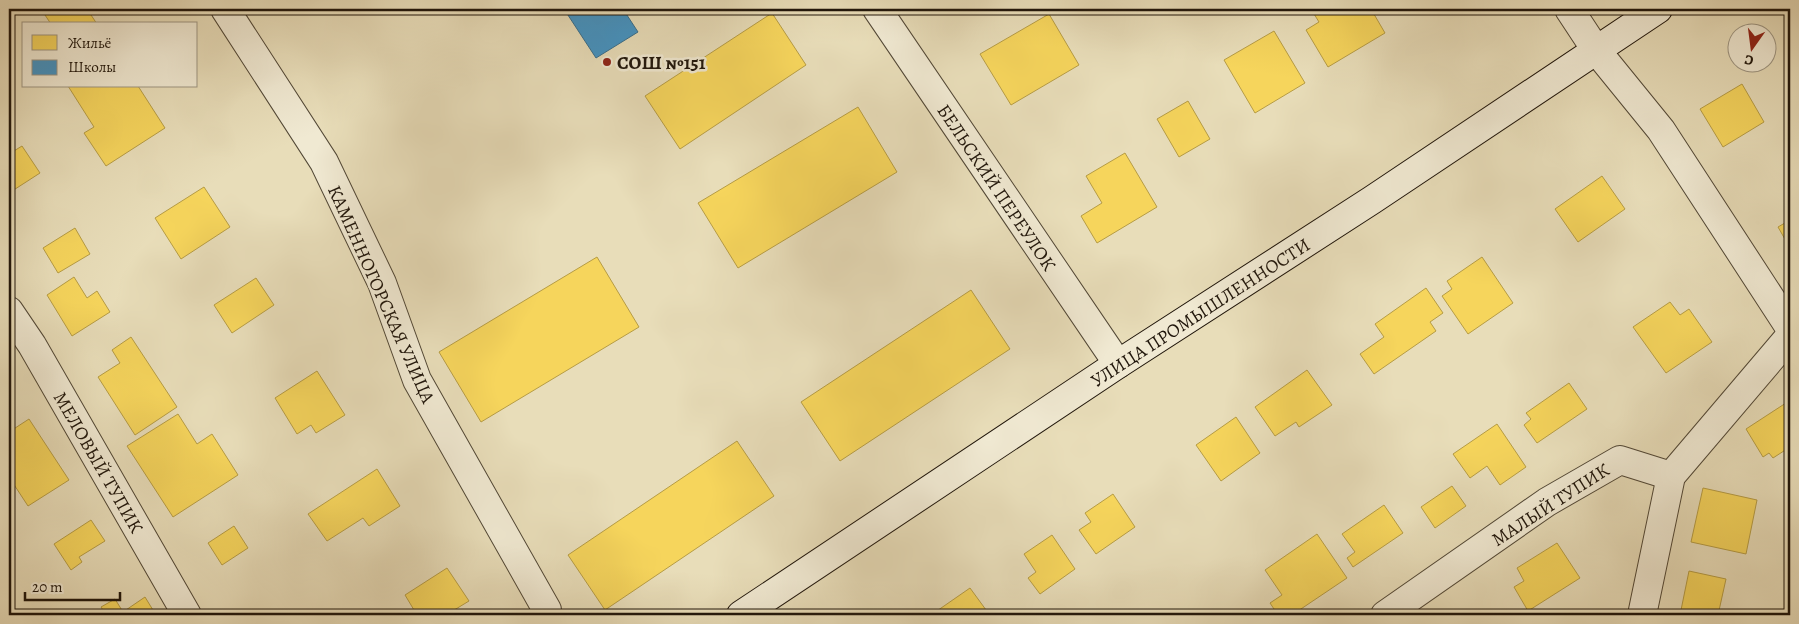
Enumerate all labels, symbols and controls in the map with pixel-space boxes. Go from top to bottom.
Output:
legend [22,22,198,88]
north arrow [1726,22,1776,72]
text: Жильё [68,33,111,53]
place label: СОШ №151 [617,50,706,76]
text: С [1742,50,1755,70]
marker: СОШ №151 [601,56,613,68]
text: Школы [68,57,116,77]
street label: БЕЛЬСКИЙ ПЕРЕУЛОК [931,99,1062,276]
street label: КАМЕННОГОРСКАЯ УЛИЦА [321,181,441,408]
street label: УЛИЦА ПРОМЫШЛЕННОСТИ [1086,232,1315,394]
street label: МЕЛОВЫЙ ТУПИК [47,387,149,538]
street label: МАЛЫЙ ТУПИК [1487,457,1614,553]
scale bar [25,569,120,601]
text: 20 m [32,577,63,597]

